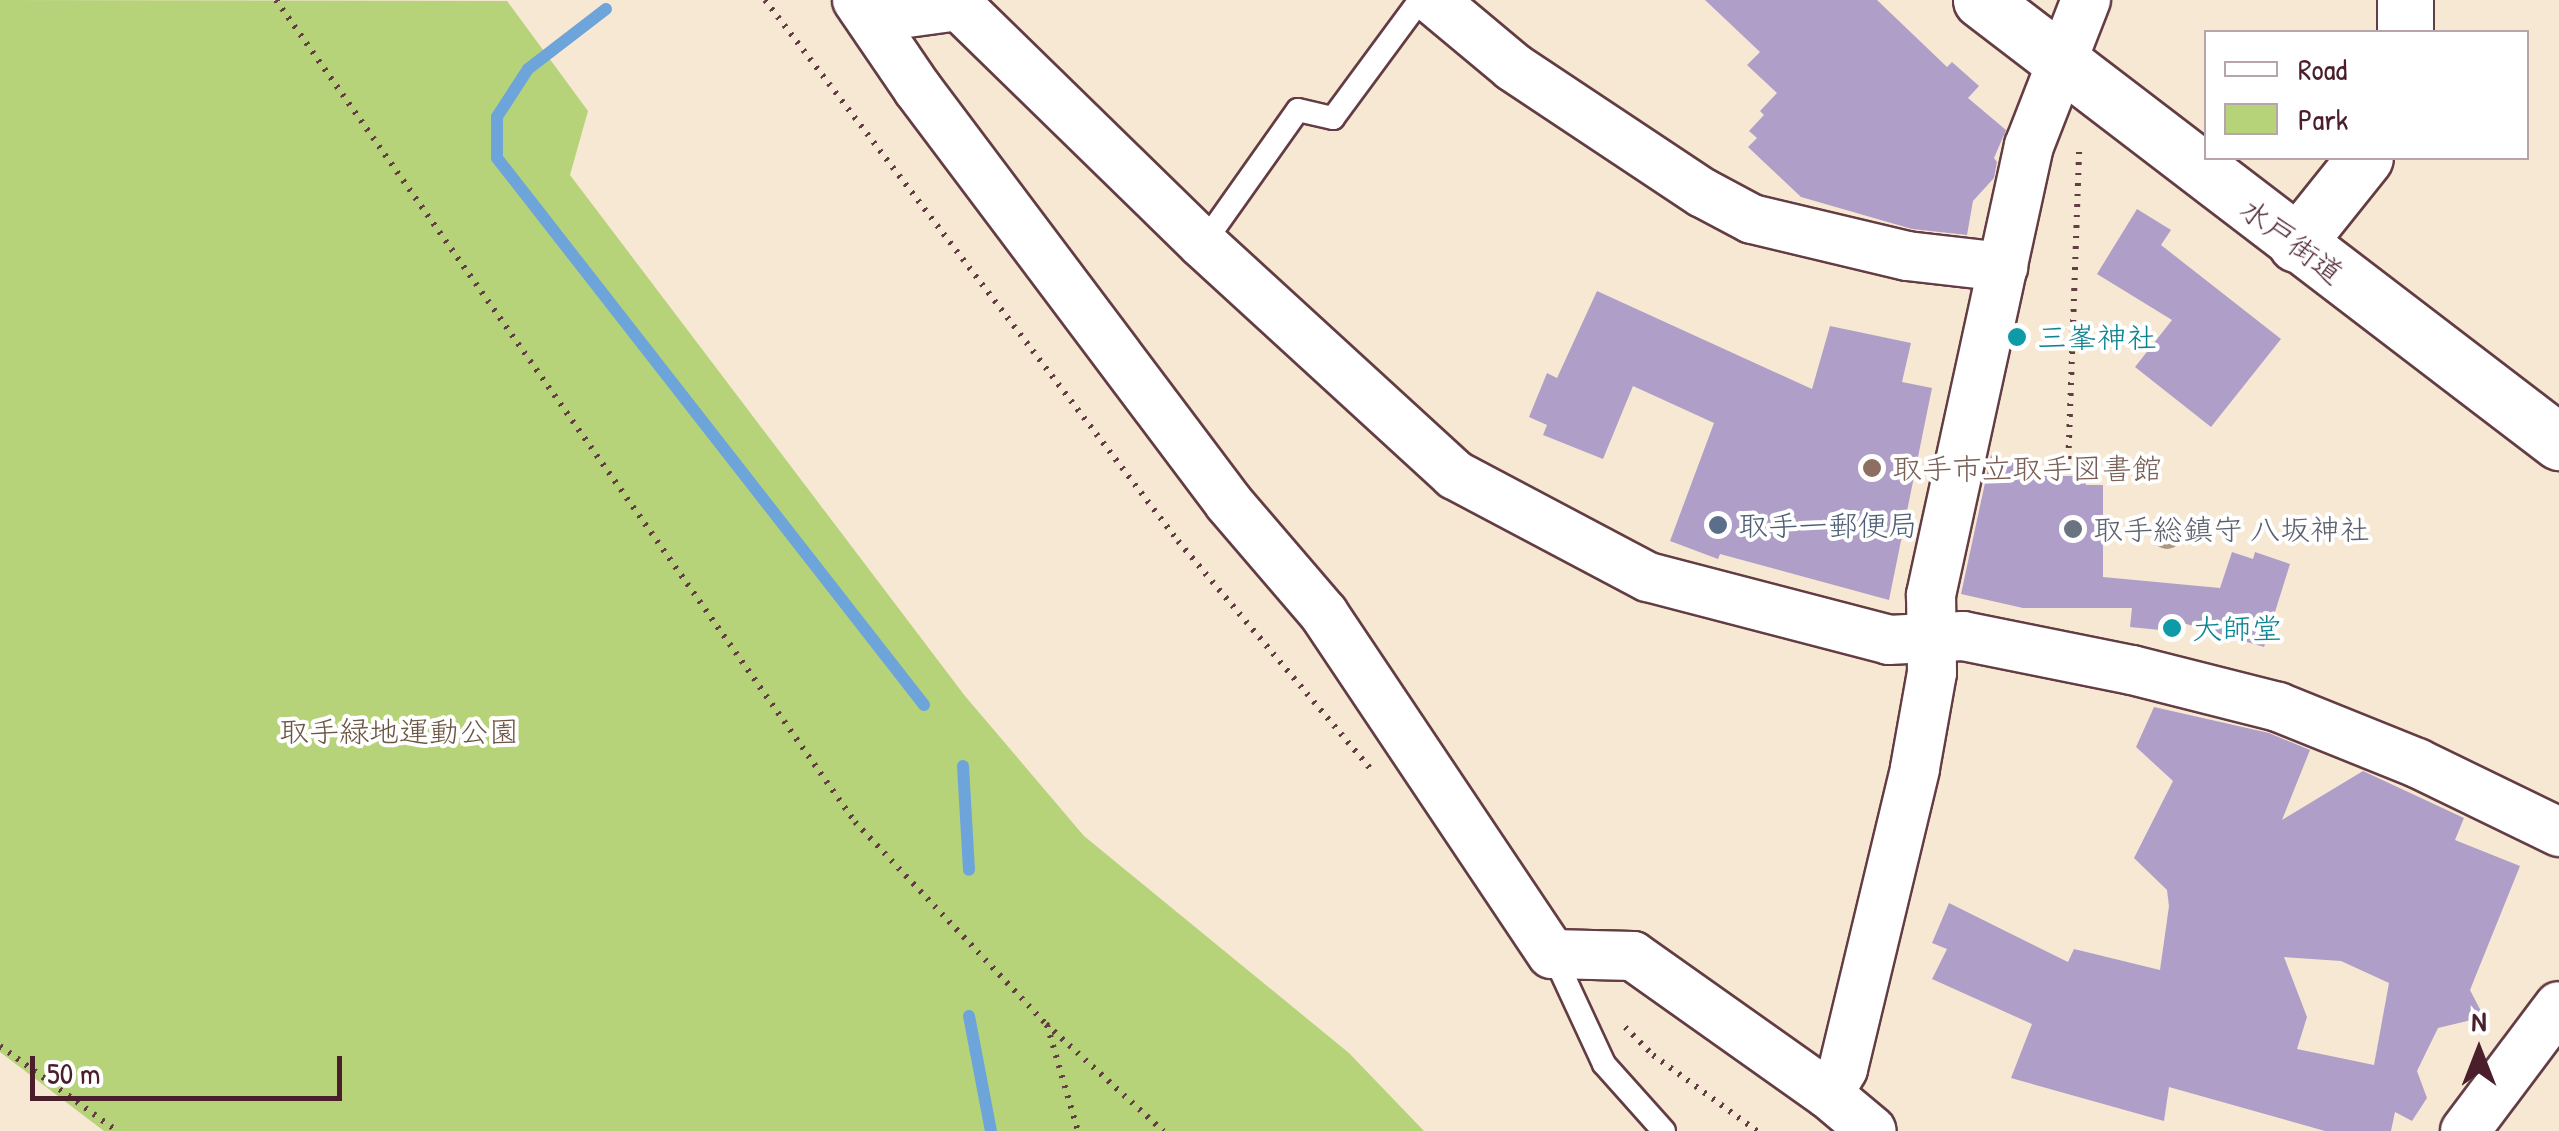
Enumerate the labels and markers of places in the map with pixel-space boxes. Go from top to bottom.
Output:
place label: 三峯神社 [2037,319,2157,355]
marker: 三峯神社 [2006,326,2028,348]
place label: 取手市立取手図書館 [1892,450,2162,486]
marker: 取手市立取手図書館 [1861,457,1883,479]
place label: 取手一郵便局 [1738,507,1918,543]
place label: 取手総鎮守 八坂神社 [2093,511,2370,547]
marker: 取手一郵便局 [1707,514,1729,536]
marker: 取手総鎮守 八坂神社 [2062,518,2084,540]
place label: 大師堂 [2192,610,2282,646]
marker: 大師堂 [2161,617,2183,639]

